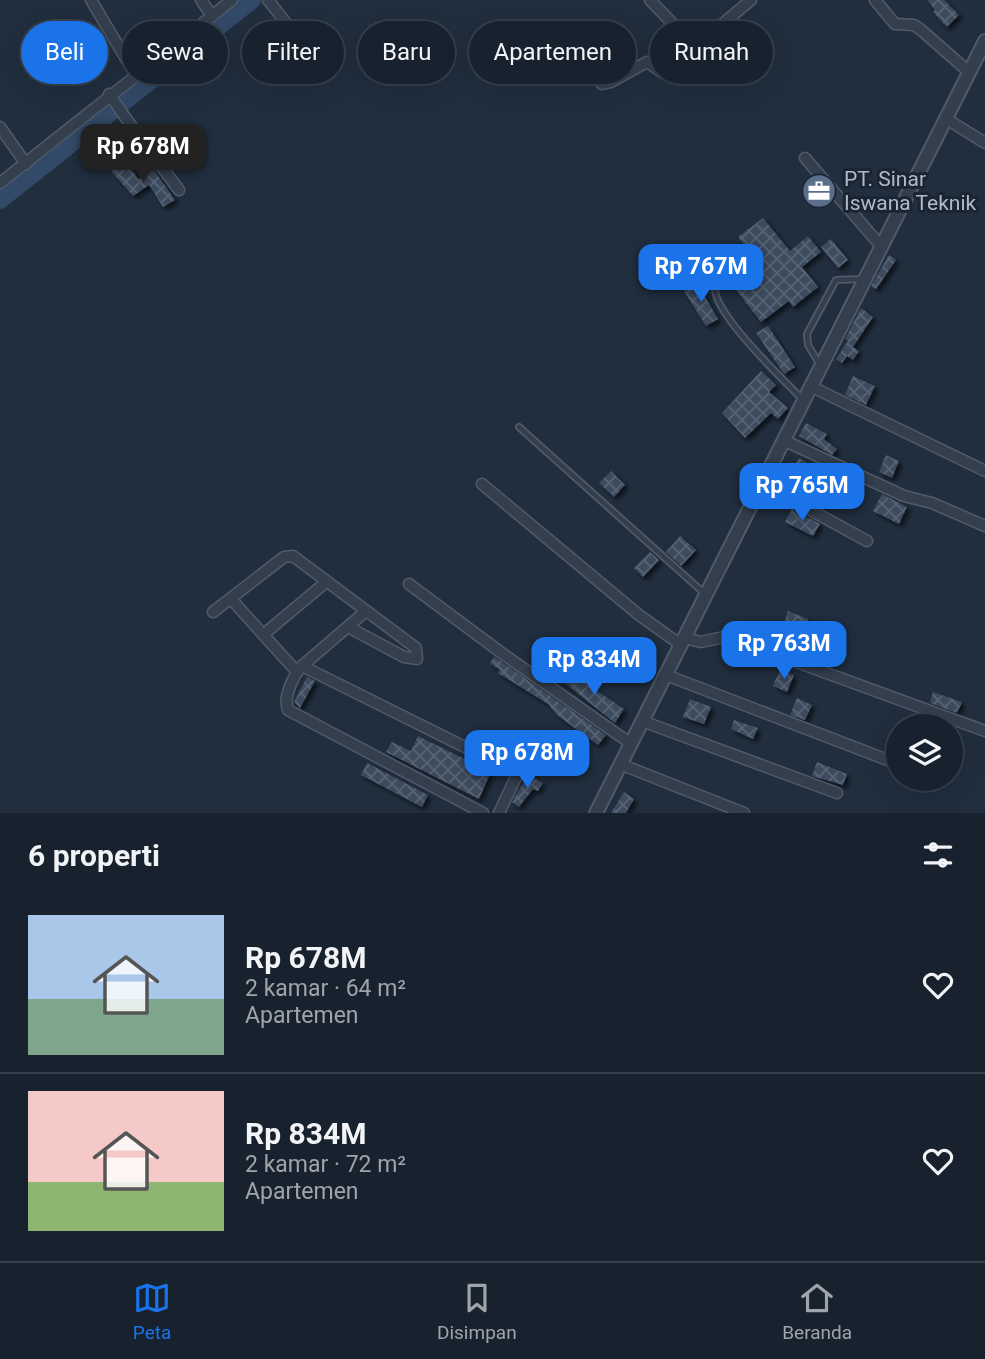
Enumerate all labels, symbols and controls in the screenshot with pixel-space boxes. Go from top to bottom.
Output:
chip: Beli [21,21,108,84]
chip: Sewa [122,21,228,84]
chip: Filter [242,21,344,84]
chip: Baru [358,21,455,84]
chip: Apartemen [469,21,636,84]
chip: Rumah [650,21,773,84]
pin: Rp 678M [78,124,208,184]
text: Rp 678M [96,133,190,160]
place label: PT. Sinar Iswana Teknik [844,167,977,215]
office icon: PT. Sinar Iswana Teknik [800,172,838,210]
pin: Rp 767M [636,244,766,304]
text: Rp 767M [654,253,748,280]
pin: Rp 765M [737,463,867,523]
text: Rp 765M [755,472,849,499]
pin: Rp 763M [719,622,849,681]
text: Rp 763M [737,630,831,657]
pin: Rp 834M [529,638,659,697]
text: Rp 834M [547,646,641,673]
map controls [886,714,963,791]
button: layers [886,714,963,791]
pin: Rp 678M [462,730,592,790]
text: Rp 678M [480,739,574,766]
icon: filters [919,836,957,874]
text: 6 properti [28,838,160,873]
text: Rp 678M [245,940,366,975]
icon: home [84,943,168,1027]
icon: heart [919,966,957,1004]
text: 2 kamar · 64 m² [245,975,406,1002]
text: Apartemen [245,1002,359,1029]
text: Rp 834M [245,1116,366,1151]
icon: home [84,1119,168,1203]
icon: heart [919,1142,957,1180]
text: 2 kamar · 72 m² [245,1151,406,1178]
text: Apartemen [245,1178,359,1205]
tab: Peta [133,1279,171,1344]
tab: Disimpan [437,1279,517,1344]
tab: Beranda [782,1279,852,1344]

